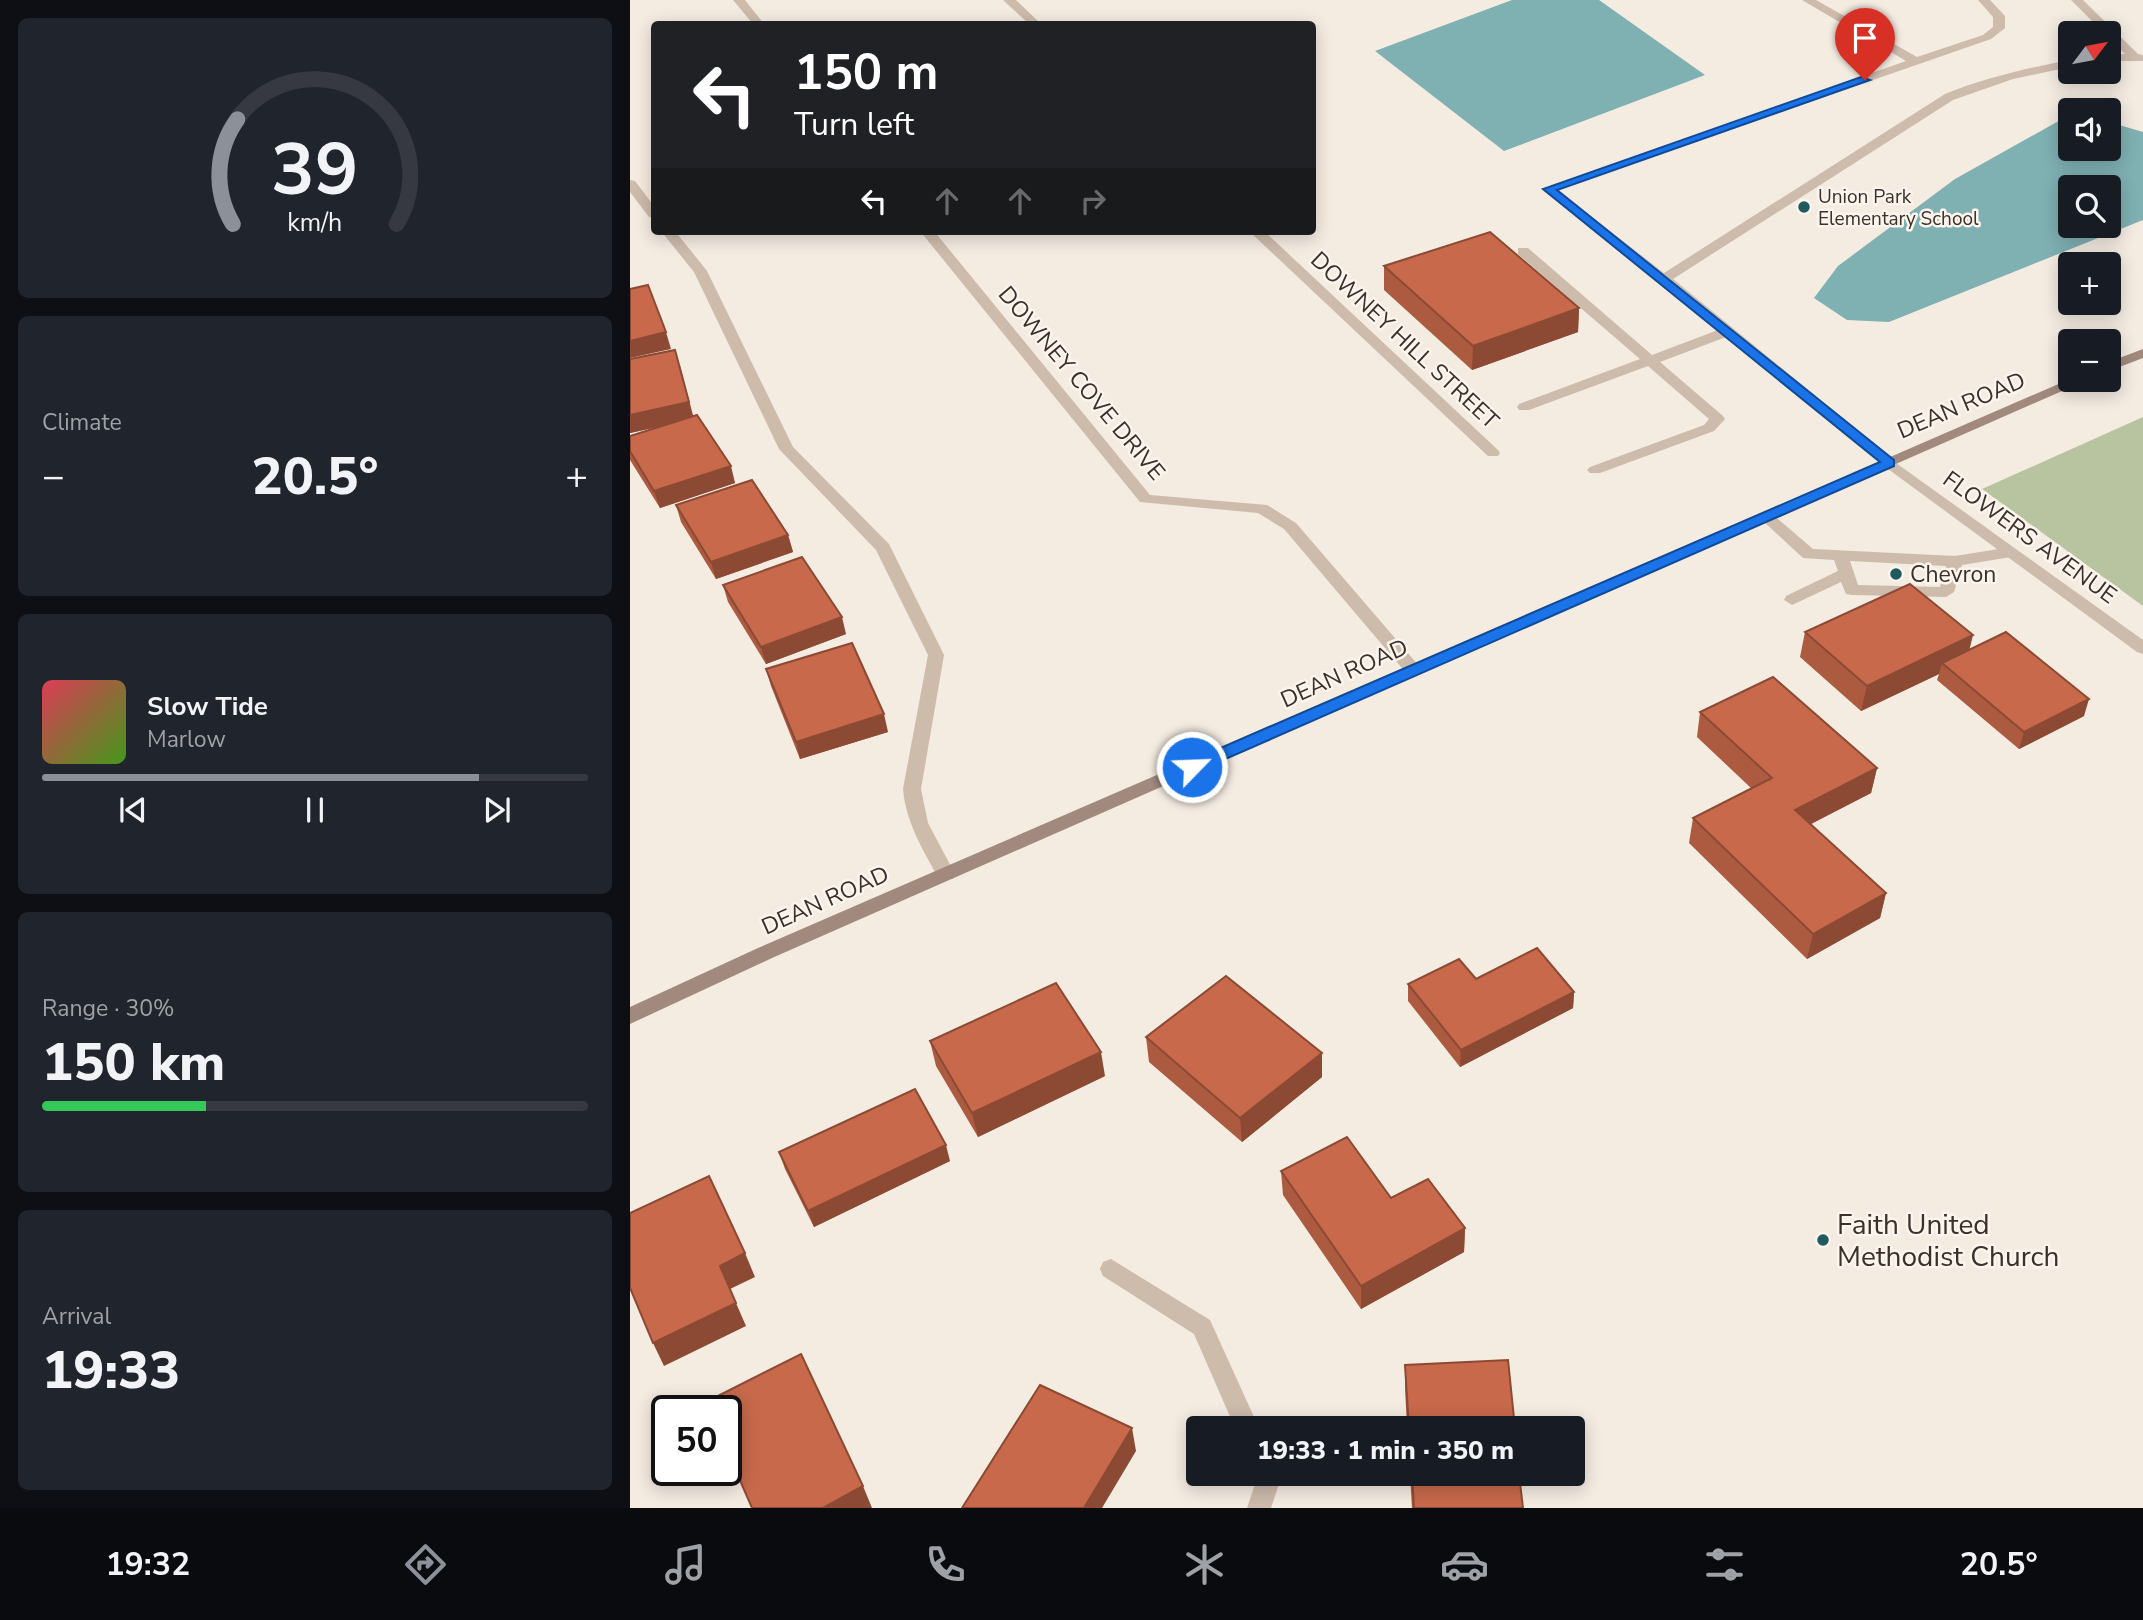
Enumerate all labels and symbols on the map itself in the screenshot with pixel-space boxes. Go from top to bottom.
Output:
pin [1835,8,1895,80]
north arrow [2058,21,2121,84]
place label: Union Park Elementary School [1818,184,1979,232]
marker: Union Park Elementary School [1796,199,1812,215]
street label: DOWNEY HILL STREET [1304,245,1506,436]
street label: DOWNEY COVE DRIVE [991,280,1172,487]
street label: DEAN ROAD [1892,365,2030,446]
street label: FLOWERS AVENUE [1937,464,2123,611]
place label: Chevron [1910,559,1996,590]
marker: Chevron [1888,566,1904,582]
street label: DEAN ROAD [1276,632,1413,715]
position arrow [1155,730,1229,804]
street label: DEAN ROAD [757,859,894,942]
place label: Faith United Methodist Church [1837,1206,2059,1276]
marker: Faith United Methodist Church [1815,1232,1831,1248]
speed limit sign: 50 [651,1395,742,1486]

